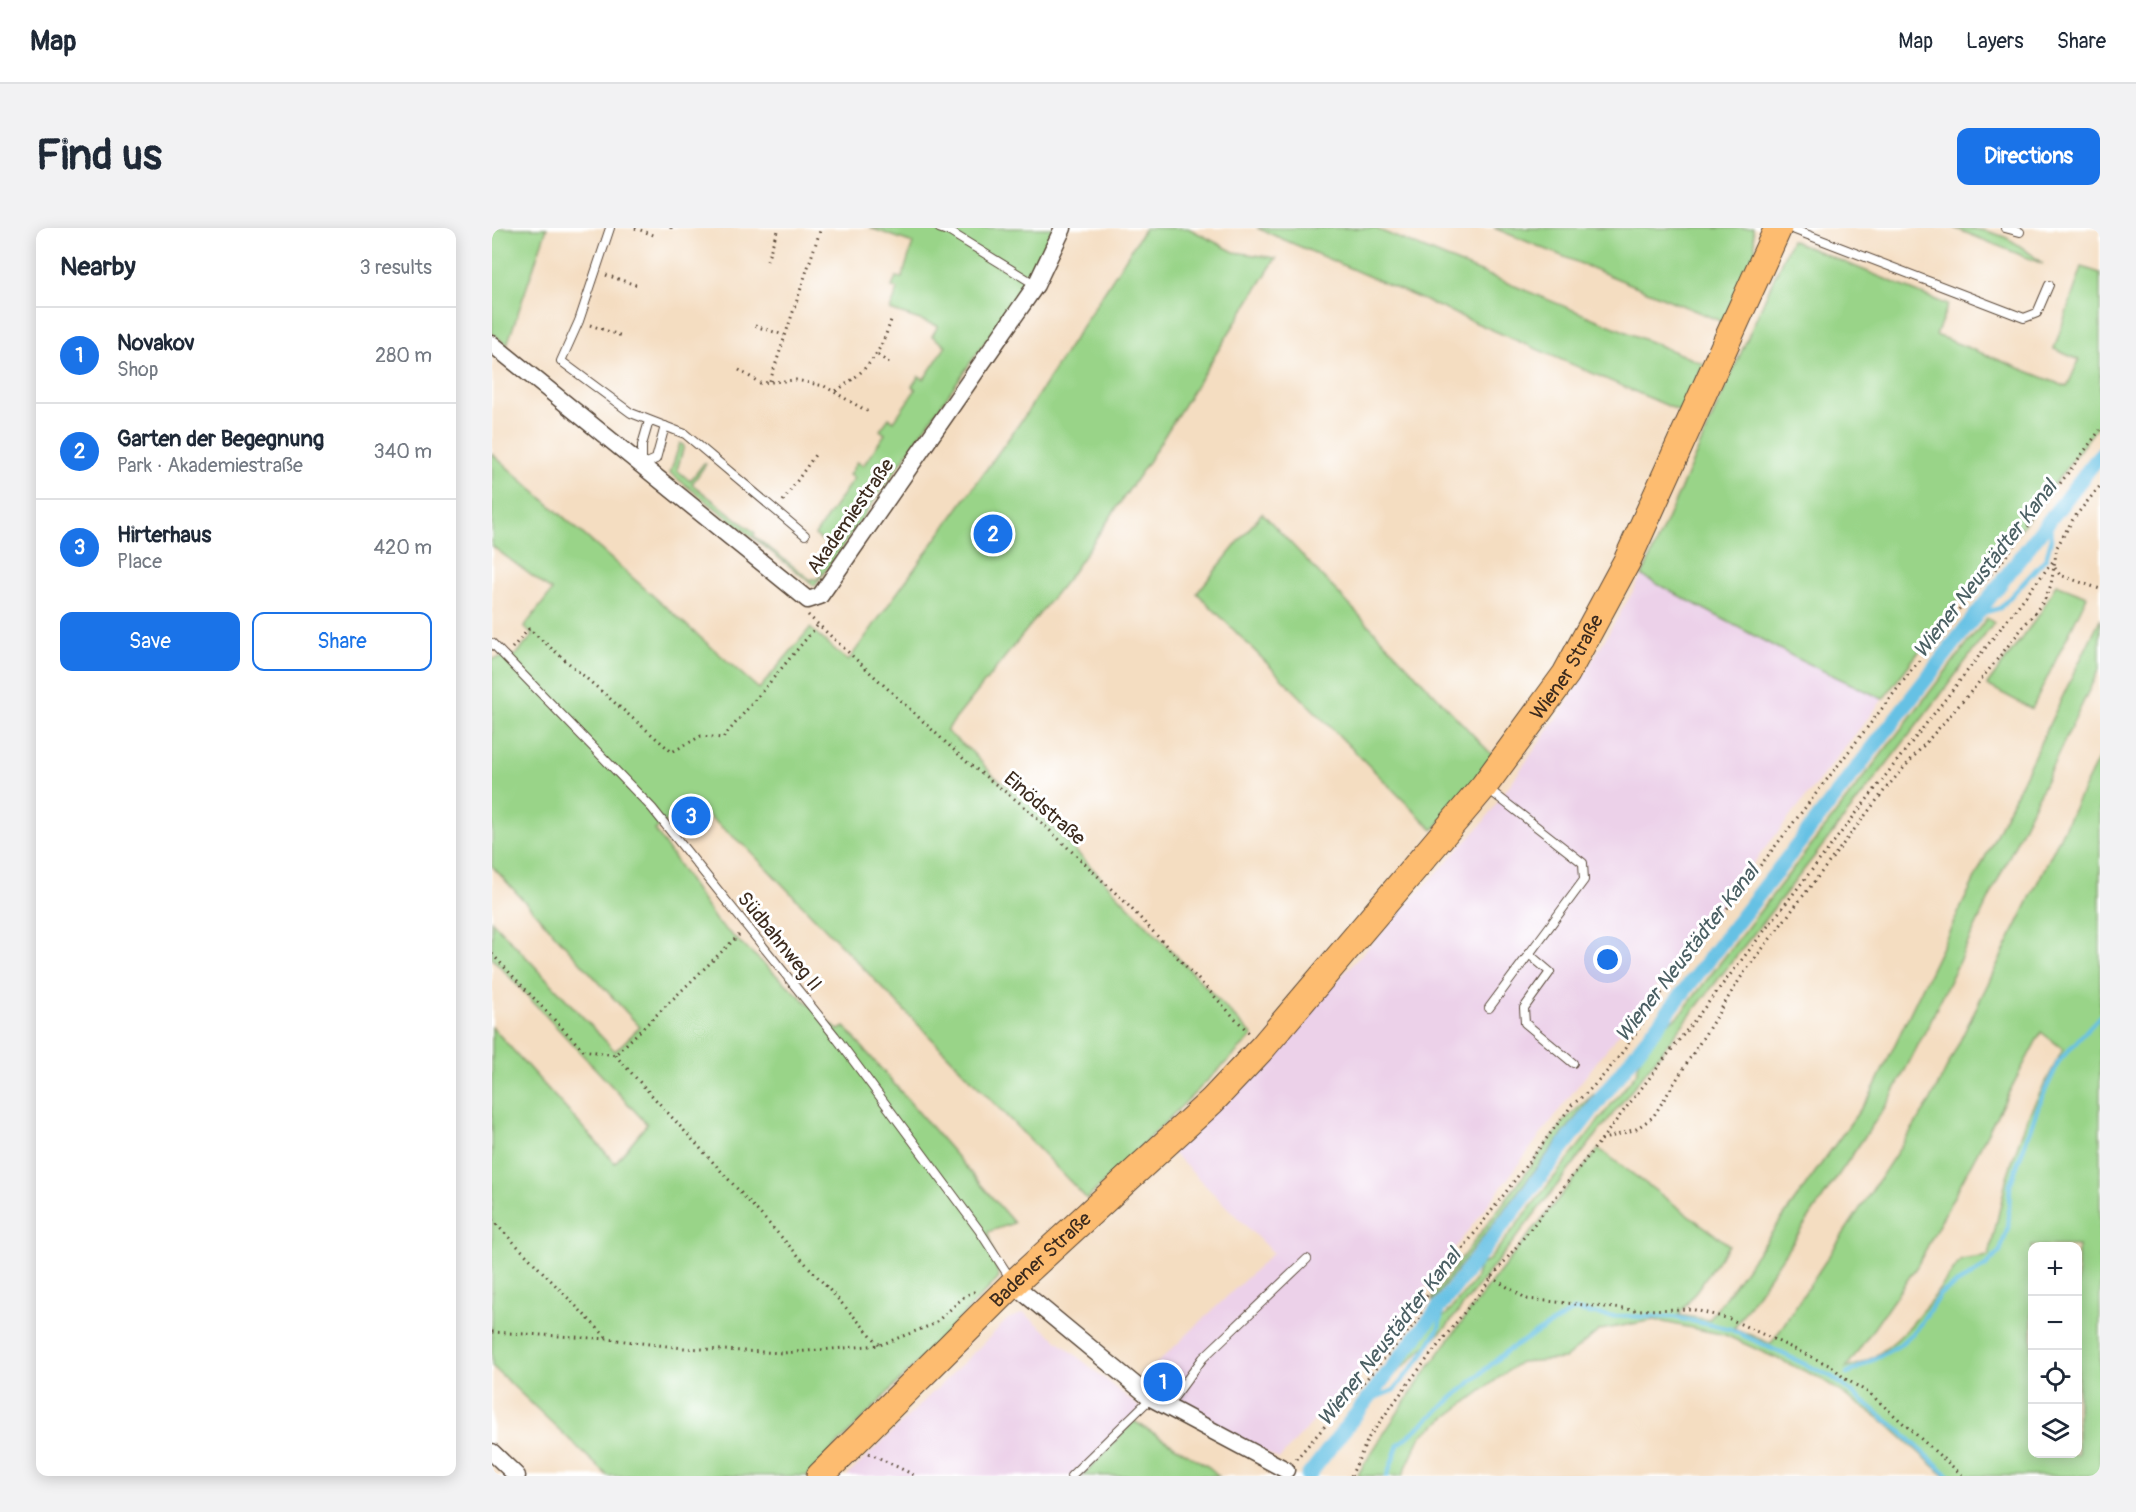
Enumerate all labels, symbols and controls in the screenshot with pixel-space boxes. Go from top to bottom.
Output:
text: Map [30,24,76,59]
text: Map [1898,28,1933,55]
text: Layers [1966,28,2024,55]
text: Share [2057,28,2106,55]
button: Directions [1957,128,2100,185]
text: Find us [36,130,162,182]
text: Nearby [60,251,136,283]
text: 3 results [360,255,432,280]
text: Novakov [117,329,195,357]
text: 1 [76,343,83,368]
text: 280 m [375,343,432,368]
text: Shop [117,357,158,382]
text: Garten der Begegnung [117,425,324,453]
text: 2 [74,439,85,464]
text: 340 m [373,439,432,464]
text: Park · Akademiestraße [117,453,303,478]
street label: Akademiestraße [801,453,900,579]
water label: Wiener Neustädter Kanal [1908,473,2065,664]
pin: 2 [974,512,1012,556]
text: Hirterhaus [117,521,211,549]
text: 3 [74,535,85,560]
text: 420 m [373,535,432,560]
text: Place [117,549,162,574]
street label: Wiener Straße [1525,610,1609,725]
button: Save [60,612,240,671]
button: Share [252,612,432,671]
street label: Einödstraße [999,766,1091,851]
pin: 3 [672,794,710,838]
water label: Wiener Neustädter Kanal [1610,857,1767,1048]
street label: Südbahnweg II [732,887,827,996]
your location [1593,945,1622,974]
street label: Badener Straße [985,1206,1097,1313]
water label: Wiener Neustädter Kanal [1312,1241,1469,1432]
map controls [2028,1242,2082,1458]
button: + [2028,1242,2082,1296]
button: − [2028,1296,2082,1350]
button: locate [2028,1350,2082,1404]
pin: 1 [1144,1360,1182,1404]
button: layers [2028,1404,2082,1458]

